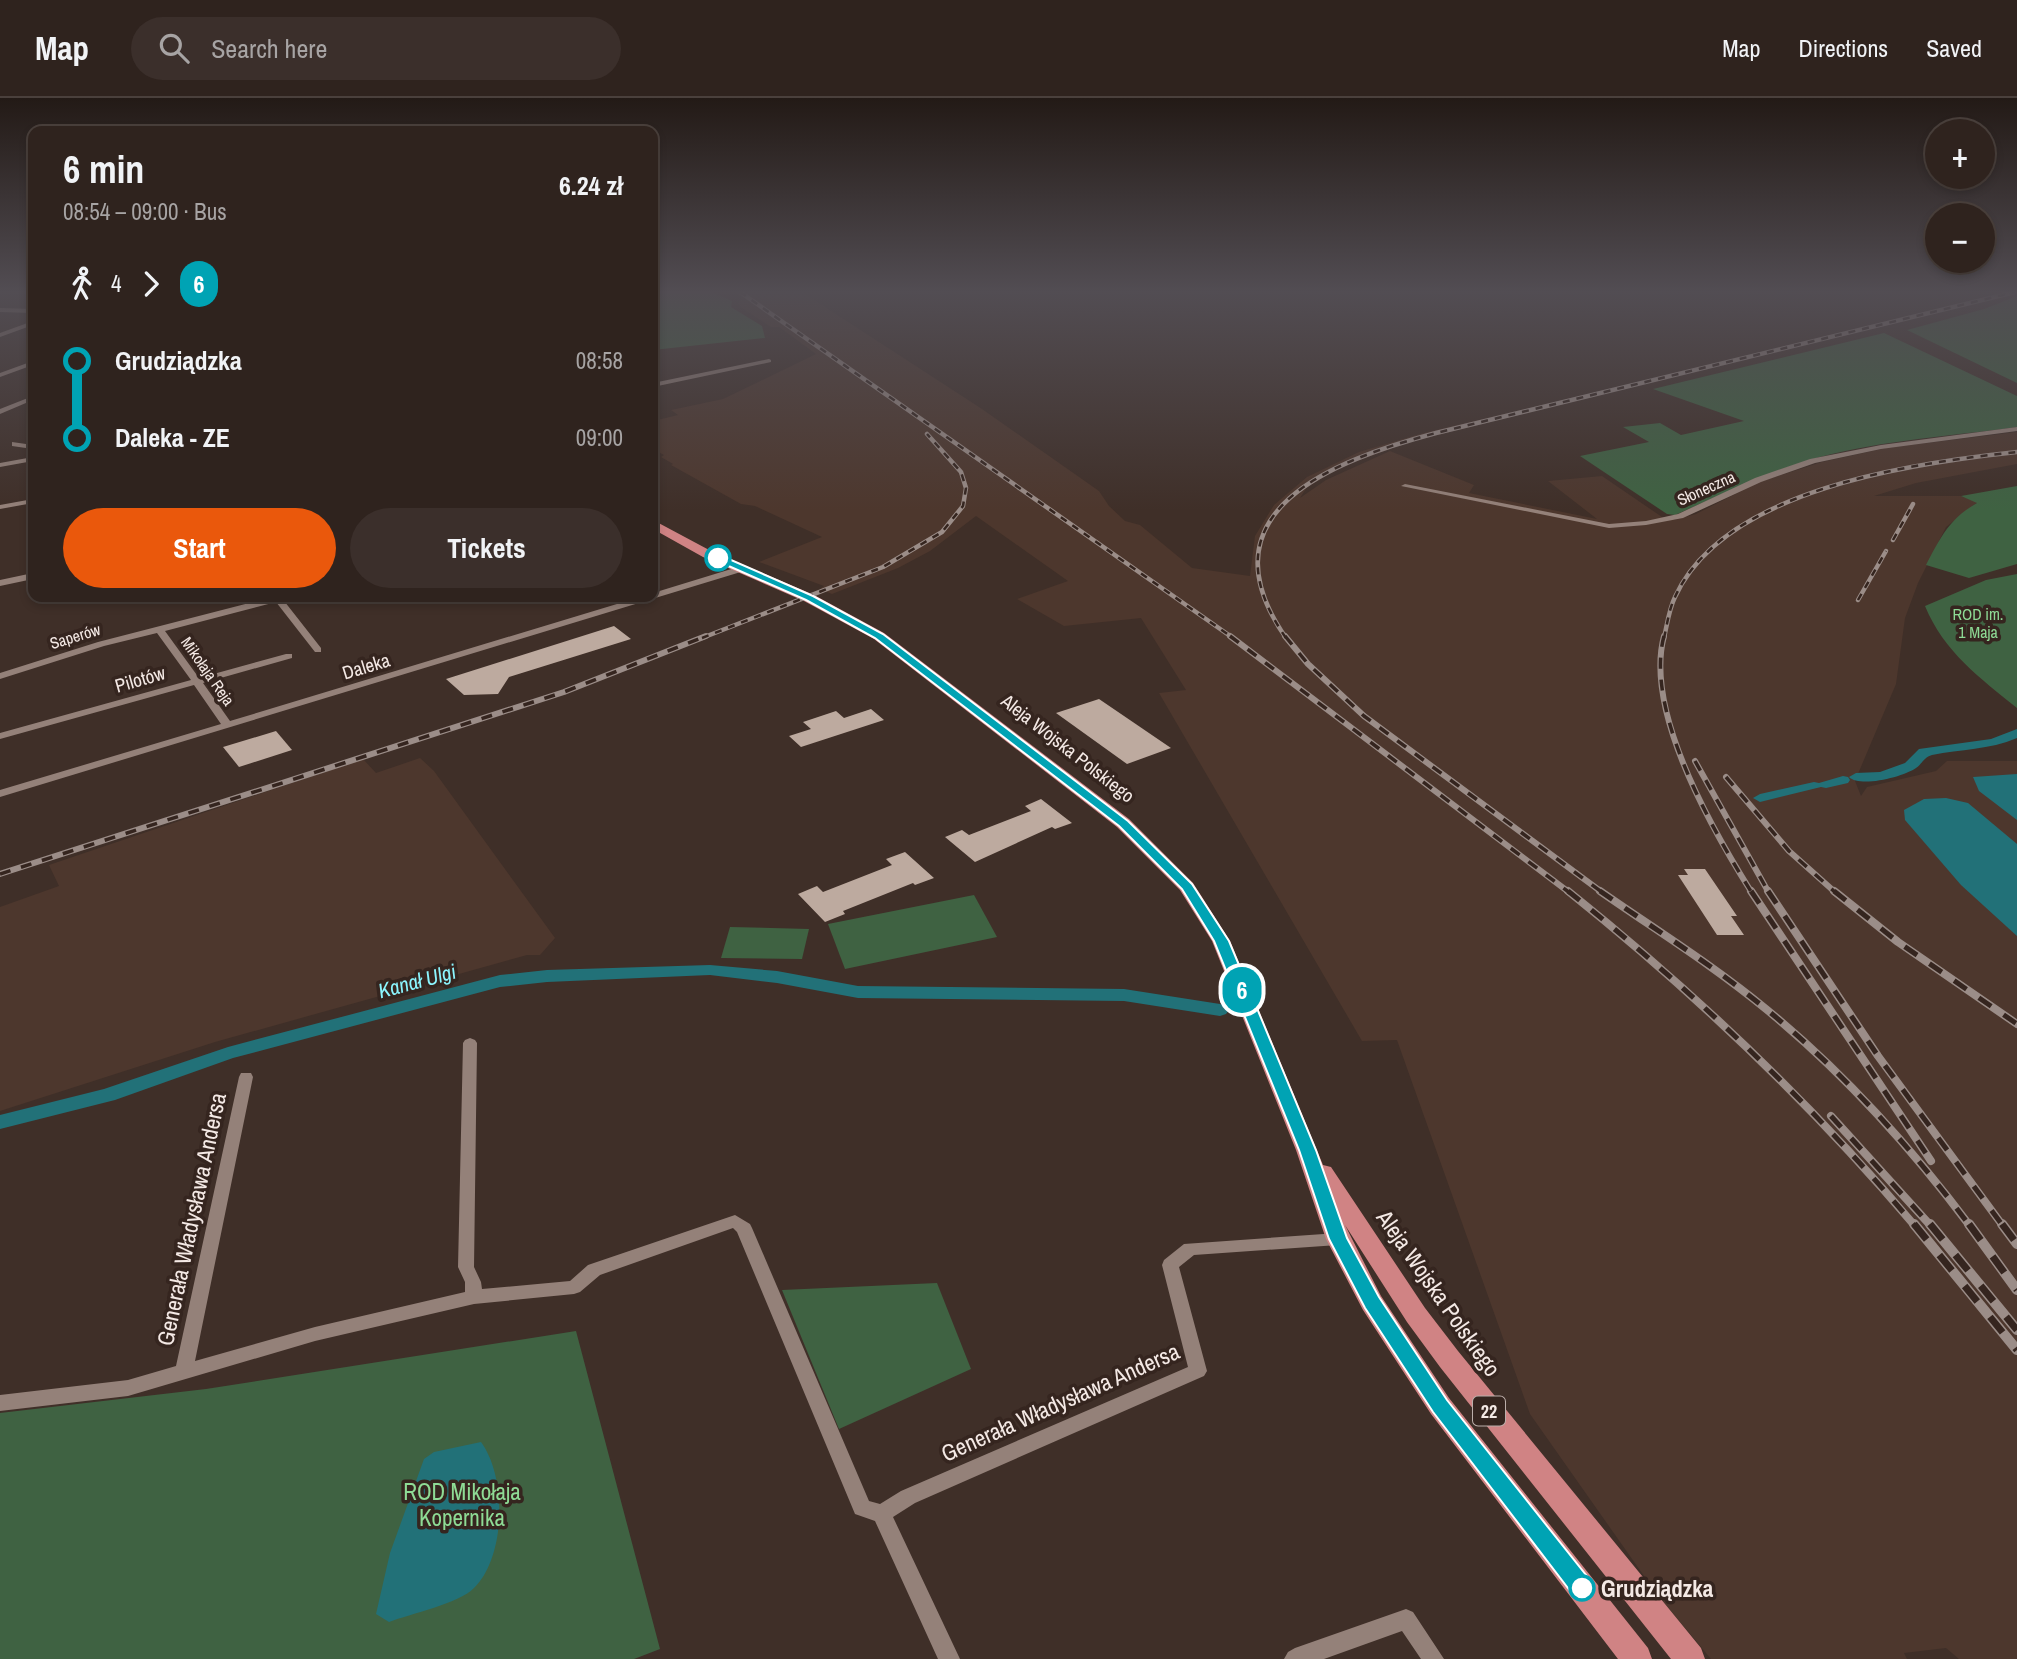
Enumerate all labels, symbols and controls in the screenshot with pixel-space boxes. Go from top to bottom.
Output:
search box [131,17,621,80]
text: Map [35,26,89,70]
icon: search [155,29,193,67]
text: Search here [211,31,327,66]
text: Map [1722,32,1760,64]
text: Directions [1798,32,1888,64]
text: Saved [1926,32,1982,64]
map controls [1925,119,1995,273]
button: + [1925,119,1995,189]
text: 6 min [63,144,144,195]
text: 6.24 zł [559,168,623,203]
text: 08:54 – 09:00 · Bus [63,196,227,227]
button: − [1925,203,1995,273]
icon: walk [63,265,101,303]
icon: forward [132,265,170,303]
text: 4 [111,268,122,299]
text: 6 [194,268,204,300]
text: Grudziądzka [115,343,242,378]
text: 08:58 [576,345,623,376]
text: Daleka - ZE [115,420,230,455]
text: 09:00 [576,422,623,453]
street label: Słoneczna [1674,465,1739,511]
button: Start [63,508,336,588]
button: Tickets [350,508,623,588]
unlabelled marker [705,545,731,571]
park label: ROD im. 1 Maja [1952,603,2004,643]
street label: Saperów [47,618,103,654]
street label: Mikołaja Reja [176,632,240,710]
street label: Daleka [339,646,393,686]
street label: Pilotów [112,659,169,699]
street label: Aleja Wojska Polskiego [995,687,1140,808]
water label: Kanał Ulgi [375,957,459,1005]
line badge: 6 [1219,967,1265,1013]
text: 6 [1237,974,1247,1006]
street label: Generała Władysława Andersa [149,1089,233,1348]
street label: Aleja Wojska Polskiego [1369,1203,1508,1382]
street label: Generała Władysława Andersa [936,1335,1185,1469]
road number: 22 [1473,1396,1505,1426]
park label: ROD Mikołaja Kopernika [403,1476,521,1533]
place label: Grudziądzka [1601,1573,1714,1604]
marker: Grudziądzka [1569,1575,1595,1601]

